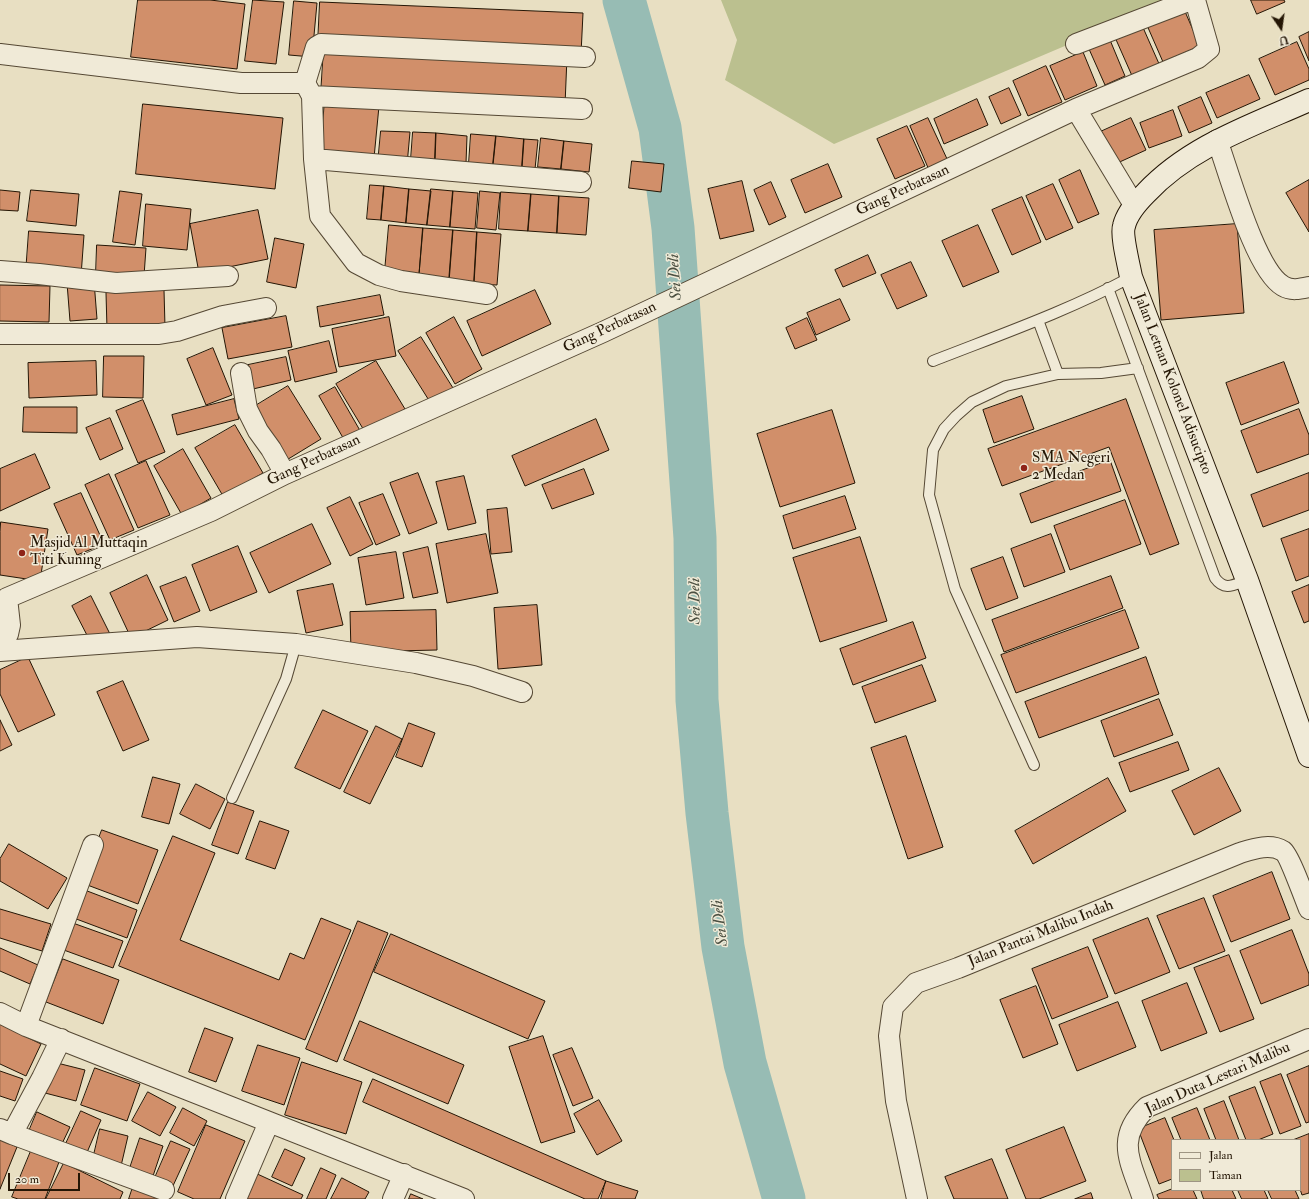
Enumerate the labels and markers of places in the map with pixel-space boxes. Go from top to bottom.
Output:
place label: SMA Negeri 2 Medan [1032,450,1110,485]
marker: SMA Negeri 2 Medan [1019,463,1029,473]
place label: Masjid Al Muttaqin Titi Kuning [30,535,148,570]
marker: Masjid Al Muttaqin Titi Kuning [17,548,27,558]

